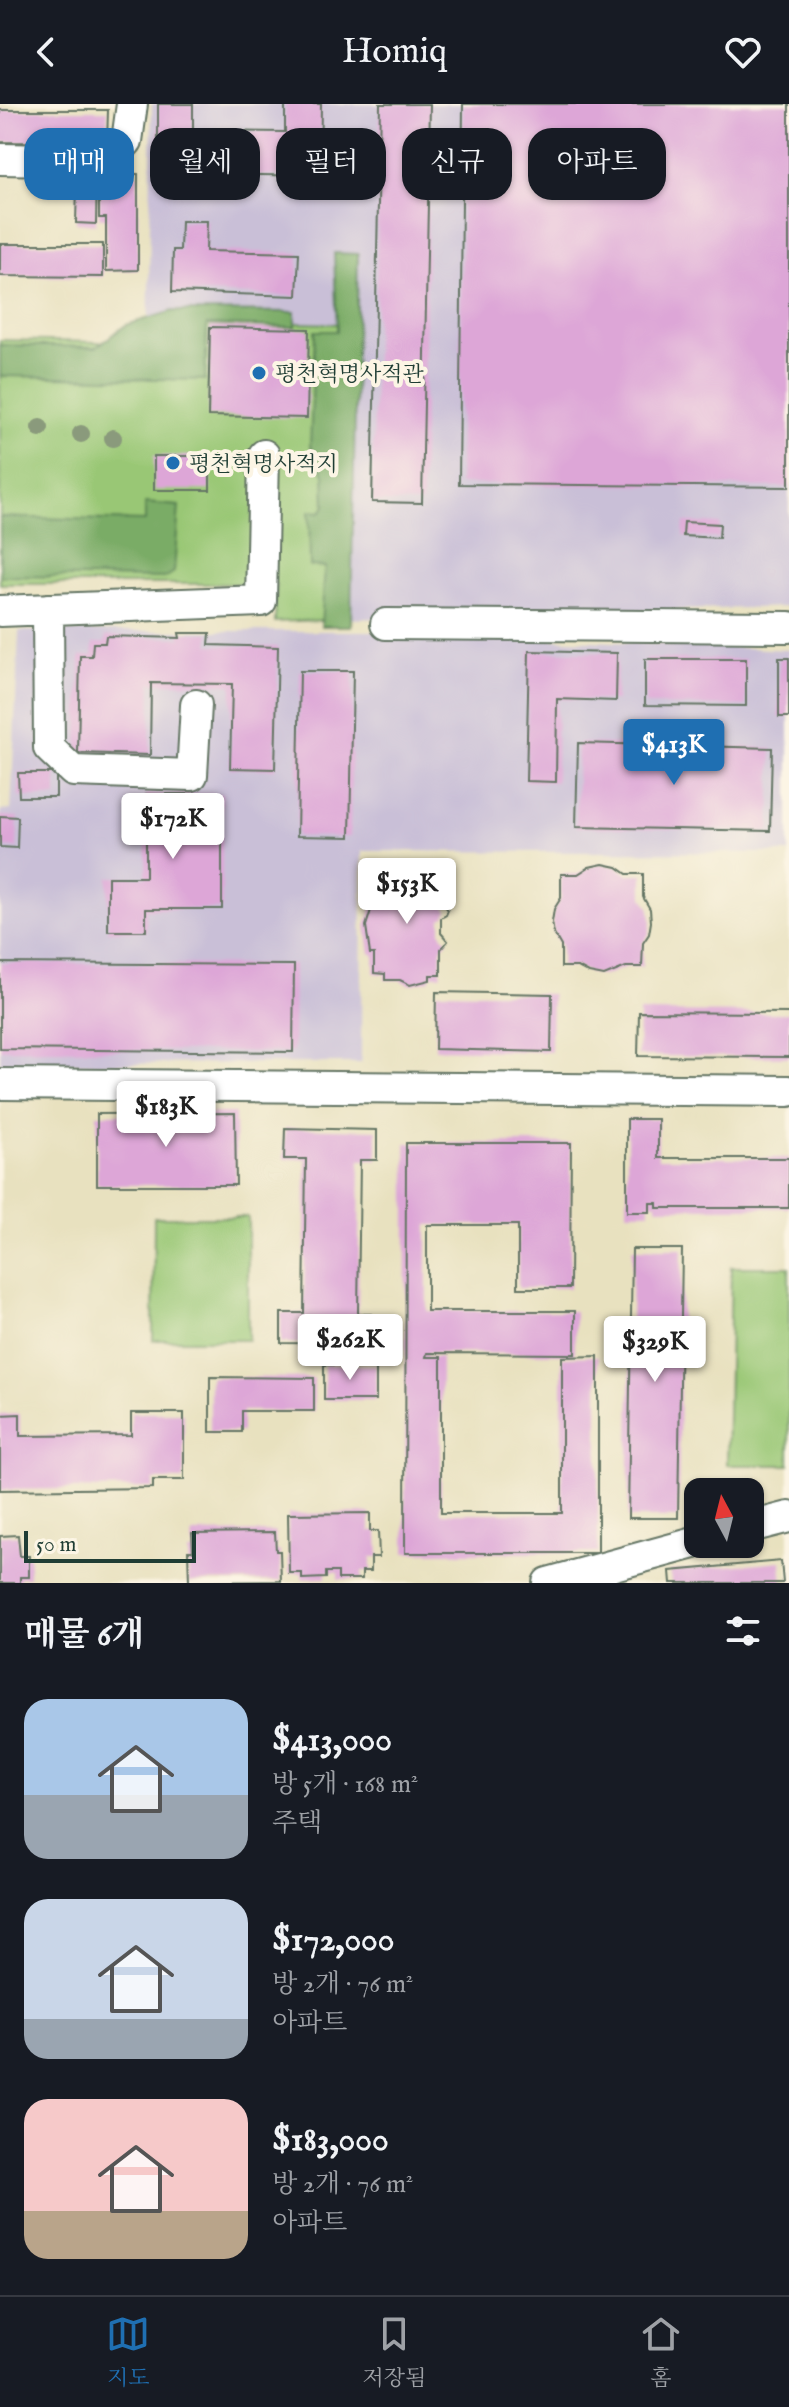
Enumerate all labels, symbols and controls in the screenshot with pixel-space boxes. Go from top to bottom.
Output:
text: Homiq [342,29,447,75]
icon: back [24,30,68,74]
icon: heart [721,30,765,74]
chip: 매매 [24,128,134,200]
chip: 월세 [150,128,260,200]
chip: 필터 [276,128,386,200]
chip: 신규 [402,128,512,200]
chip: 아파트 [528,128,666,200]
place label: 평천혁명사적관 [275,361,425,389]
marker: 평천혁명사적관 [250,364,268,382]
place label: 평천혁명사적지 [189,451,338,479]
marker: 평천혁명사적지 [164,454,182,472]
pin: $413K [618,719,730,787]
text: $413K [641,728,707,761]
pin: $172K [117,793,229,861]
text: $172K [139,802,207,835]
pin: $153K [351,858,463,926]
text: $153K [376,867,438,900]
pin: $183K [110,1081,222,1149]
text: $183K [135,1090,197,1123]
pin: $262K [294,1314,406,1382]
pin: $329K [599,1316,711,1384]
text: $262K [316,1323,384,1356]
text: $329K [622,1325,688,1358]
north arrow [684,1478,764,1558]
map controls [684,1478,764,1558]
scale bar [24,1527,196,1563]
text: 50 m [36,1531,77,1559]
icon: filters [721,1609,765,1653]
text: 매물 6개 [24,1614,144,1657]
text: $413,000 [272,1719,392,1762]
icon: home [88,1731,184,1827]
text: 방 5개 · 168 m² [272,1768,418,1801]
text: 주택 [272,1807,322,1840]
text: $172,000 [272,1919,395,1962]
icon: home [88,1931,184,2027]
text: 방 2개 · 76 m² [272,1968,413,2001]
text: 아파트 [272,2007,347,2040]
text: $183,000 [272,2119,389,2162]
icon: home [88,2131,184,2227]
text: 방 2개 · 76 m² [272,2168,413,2201]
text: 아파트 [272,2207,347,2240]
tab: 지도 [106,2312,150,2393]
tab: 저장됨 [363,2312,426,2393]
tab: 홈 [639,2312,683,2393]

